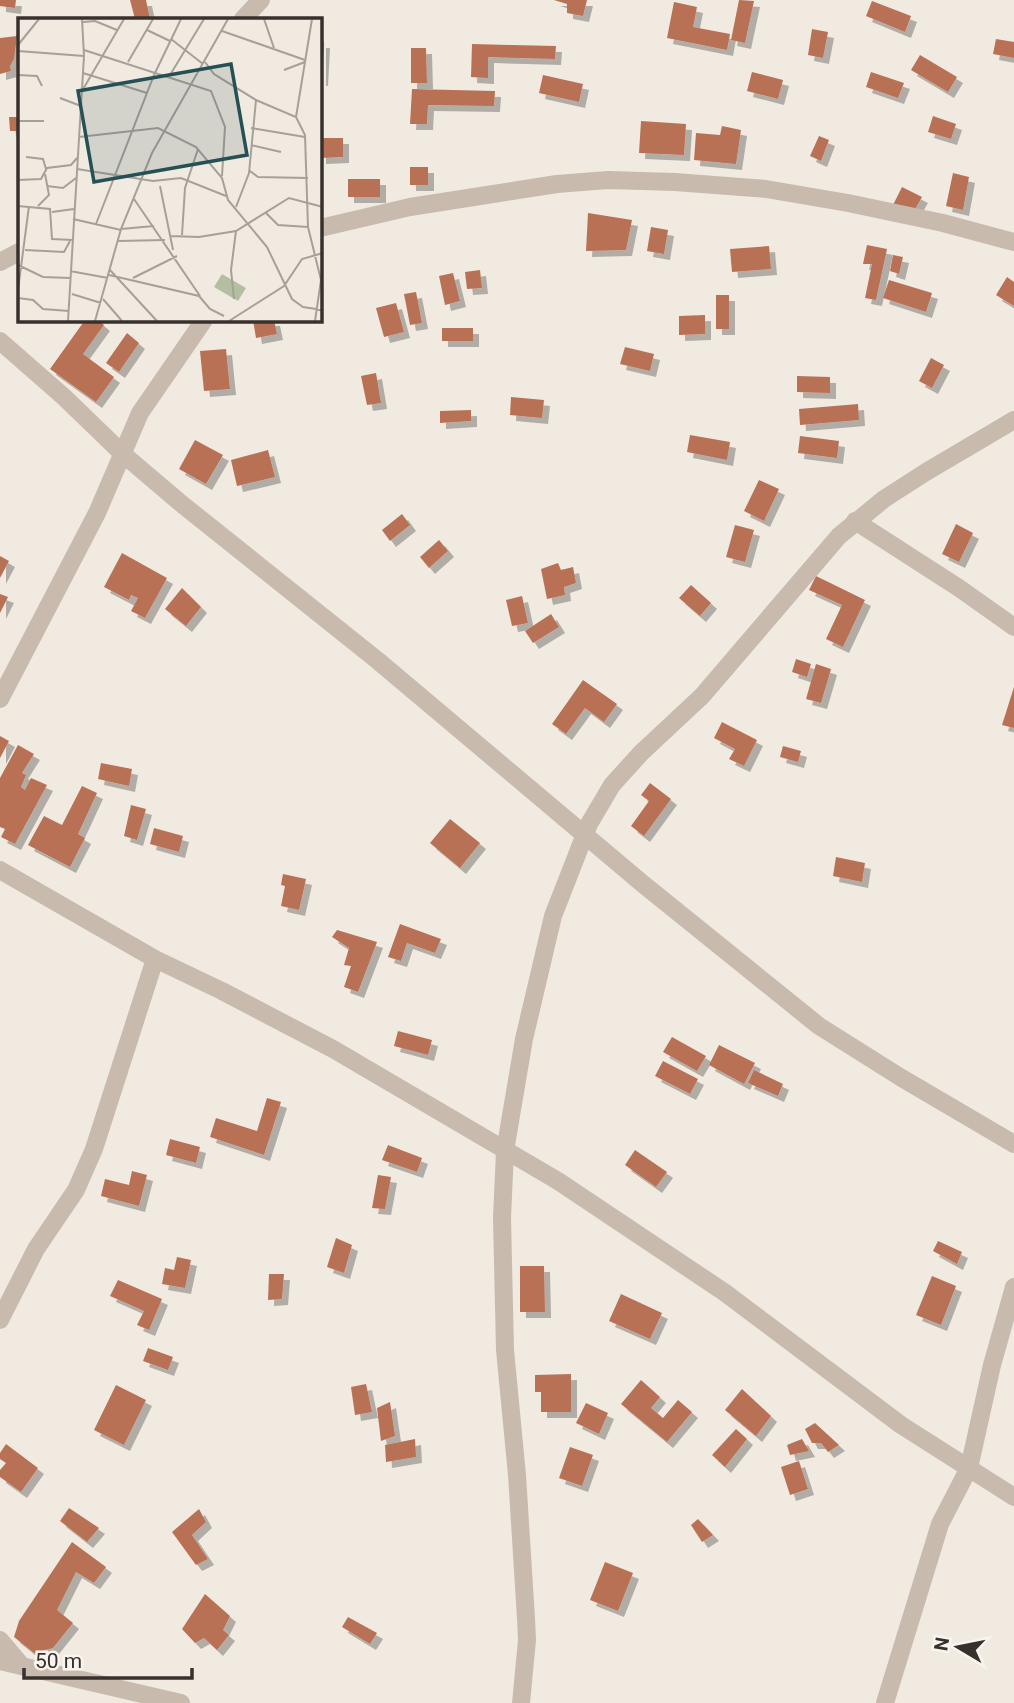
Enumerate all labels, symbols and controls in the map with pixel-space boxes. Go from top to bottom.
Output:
inset map [18,18,322,322]
north arrow [923,1612,993,1682]
scale bar [24,1636,192,1680]
text: N [929,1636,954,1653]
text: 50 m [35,1649,82,1673]

